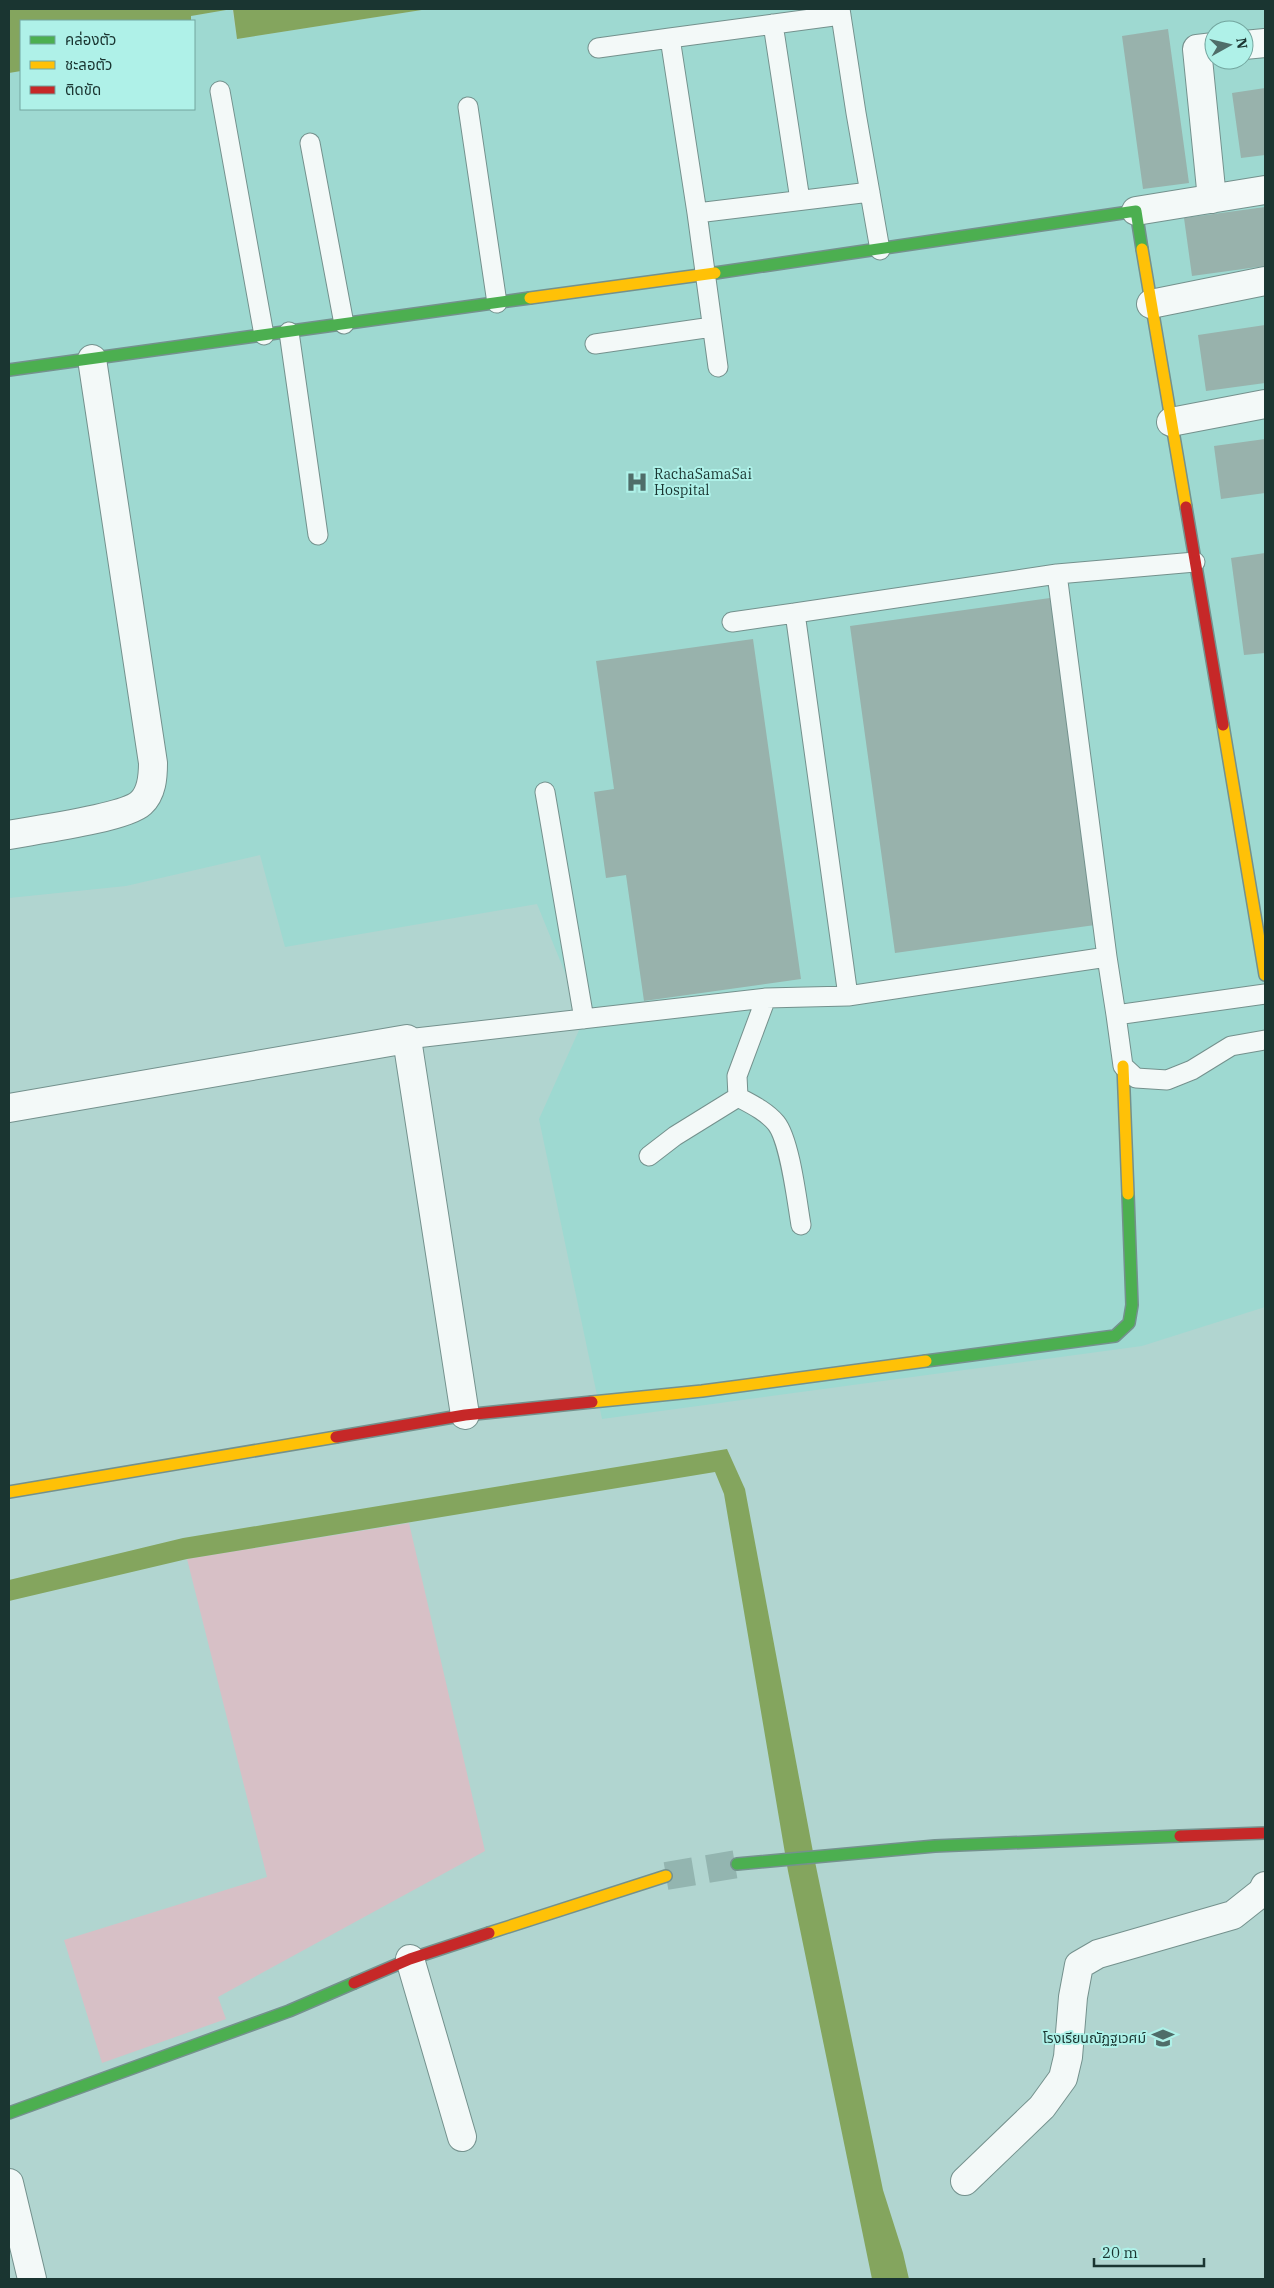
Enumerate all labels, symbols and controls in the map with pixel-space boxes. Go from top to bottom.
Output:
legend [20,20,195,110]
north arrow [1204,20,1254,70]
text: คล่องตัว [65,30,116,49]
text: N [1232,36,1252,50]
text: ชะลอตัว [65,55,112,74]
text: ติดขัด [65,80,101,99]
place label: RachaSamaSai Hospital [654,465,752,499]
hospital icon: RachaSamaSai Hospital [624,469,650,495]
school or university icon: โรงเรียนณัฏฐเวศม์ [1150,2025,1176,2051]
place label: โรงเรียนณัฏฐเวศม์ [1043,2029,1146,2047]
scale bar [1094,2236,1204,2268]
text: 20 m [1102,2243,1138,2262]

